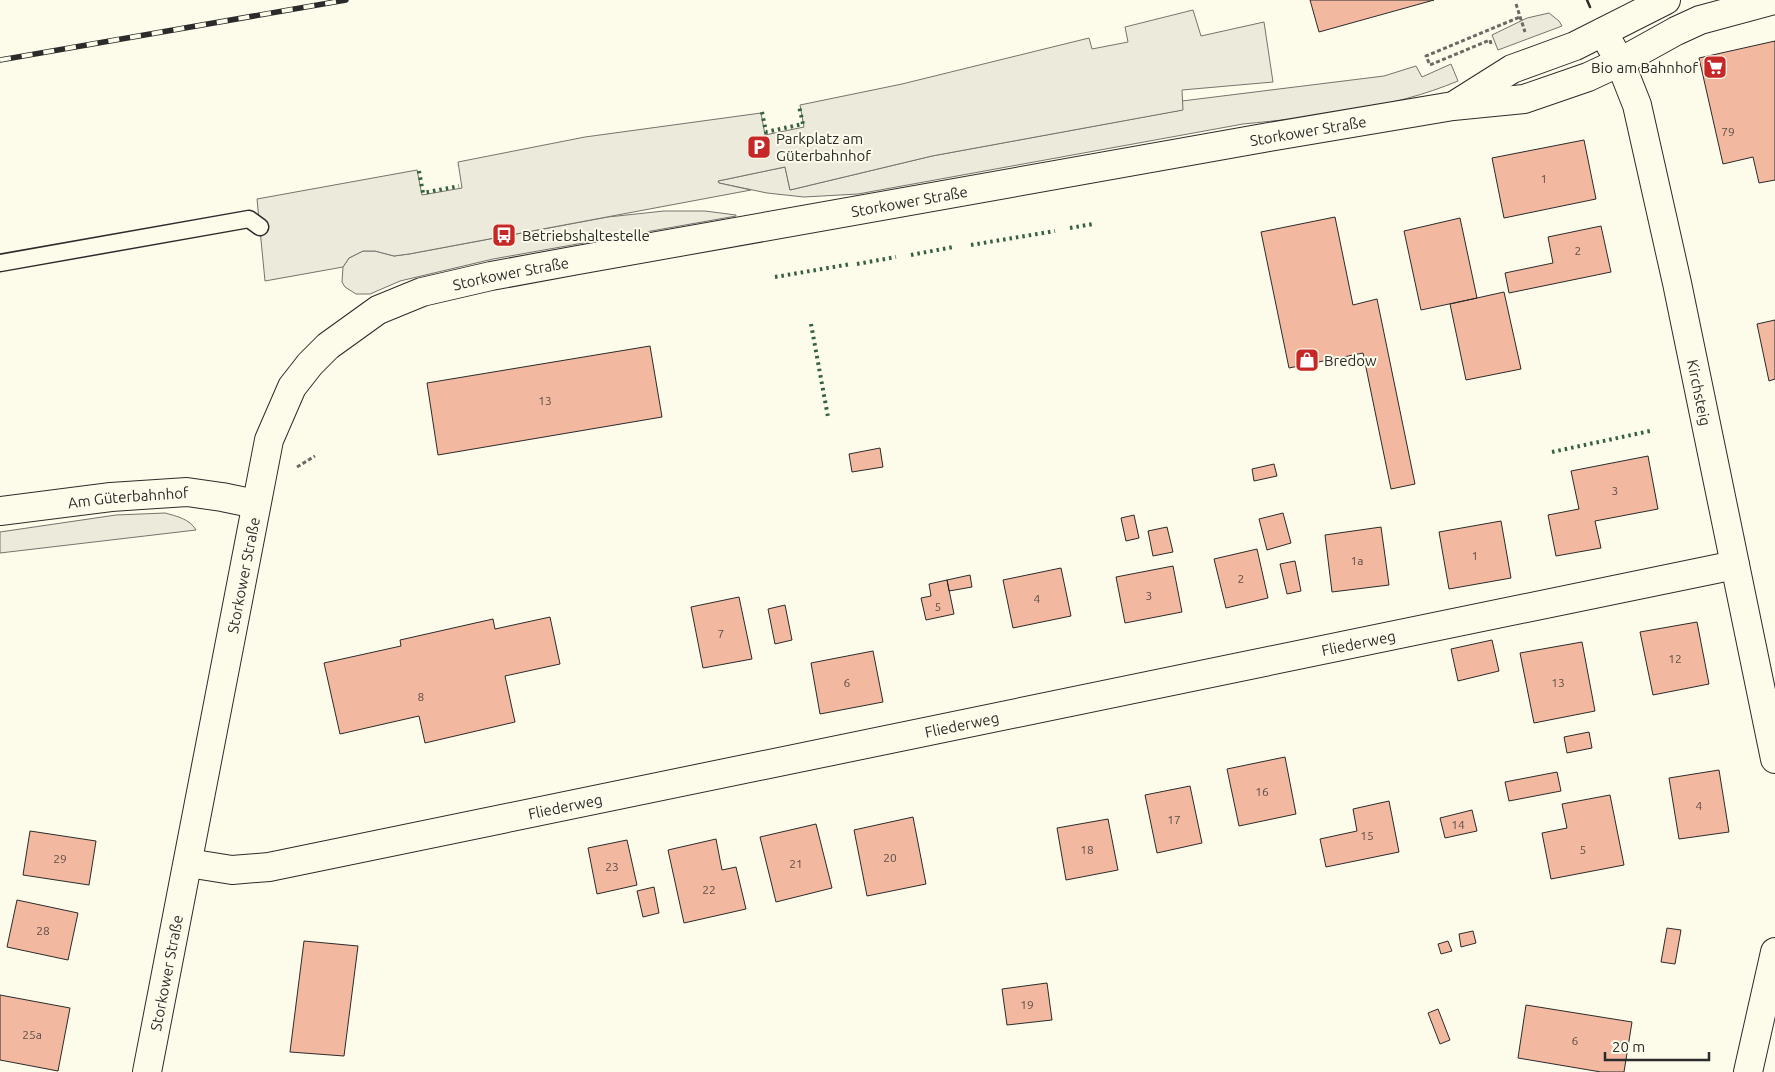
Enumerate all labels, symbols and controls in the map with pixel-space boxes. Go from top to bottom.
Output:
supermarket icon: Bio am Bahnhof [1702,54,1728,80]
place label: Bio am Bahnhof [1591,59,1698,76]
street label: Storkower Straße [1248,112,1368,149]
house number: 79 [1721,125,1735,138]
place label: Parkplatz am Güterbahnhof [776,130,871,164]
parking icon: Parkplatz am Güterbahnhof [746,134,772,160]
house number: 1 [1541,172,1547,185]
street label: Storkower Straße [850,182,969,220]
bus stop icon: Betriebshaltestelle [491,222,517,248]
place label: Betriebshaltestelle [522,227,650,244]
house number: 2 [1575,244,1581,257]
street label: Storkower Straße [451,253,570,293]
shop icon: Bredow [1294,347,1320,373]
place label: Bredow [1324,352,1377,369]
street label: Kirchsteig [1684,358,1715,427]
house number: 13 [538,394,552,407]
street label: Am Güterbahnhof [67,483,189,511]
house number: 3 [1612,484,1618,497]
street label: Storkower Straße [223,516,262,635]
house number: 1 [1472,549,1478,562]
house number: 1a [1351,554,1363,567]
house number: 2 [1238,572,1244,585]
house number: 3 [1146,589,1152,602]
house number: 4 [1034,592,1041,605]
house number: 5 [935,600,941,613]
house number: 7 [718,627,724,640]
street label: Fliederweg [1320,627,1397,659]
house number: 12 [1668,652,1682,665]
house number: 6 [844,676,851,689]
house number: 13 [1551,676,1565,689]
house number: 8 [418,690,425,703]
street label: Fliederweg [923,708,1000,740]
house number: 16 [1255,785,1269,798]
street label: Fliederweg [526,790,604,822]
house number: 4 [1696,799,1703,812]
house number: 17 [1167,813,1181,826]
house number: 14 [1451,818,1465,831]
house number: 15 [1360,829,1374,842]
house number: 18 [1080,843,1094,856]
house number: 5 [1580,843,1586,856]
house number: 20 [883,851,897,864]
house number: 29 [53,852,67,865]
house number: 21 [789,857,803,870]
house number: 23 [605,860,619,873]
house number: 22 [702,883,716,896]
street label: Storkower Straße [147,913,186,1032]
house number: 28 [36,924,50,937]
house number: 19 [1020,998,1034,1011]
house number: 25a [22,1028,42,1041]
scale bar [1605,1030,1709,1062]
house number: 6 [1572,1034,1579,1047]
text: 20 m [1612,1038,1645,1055]

